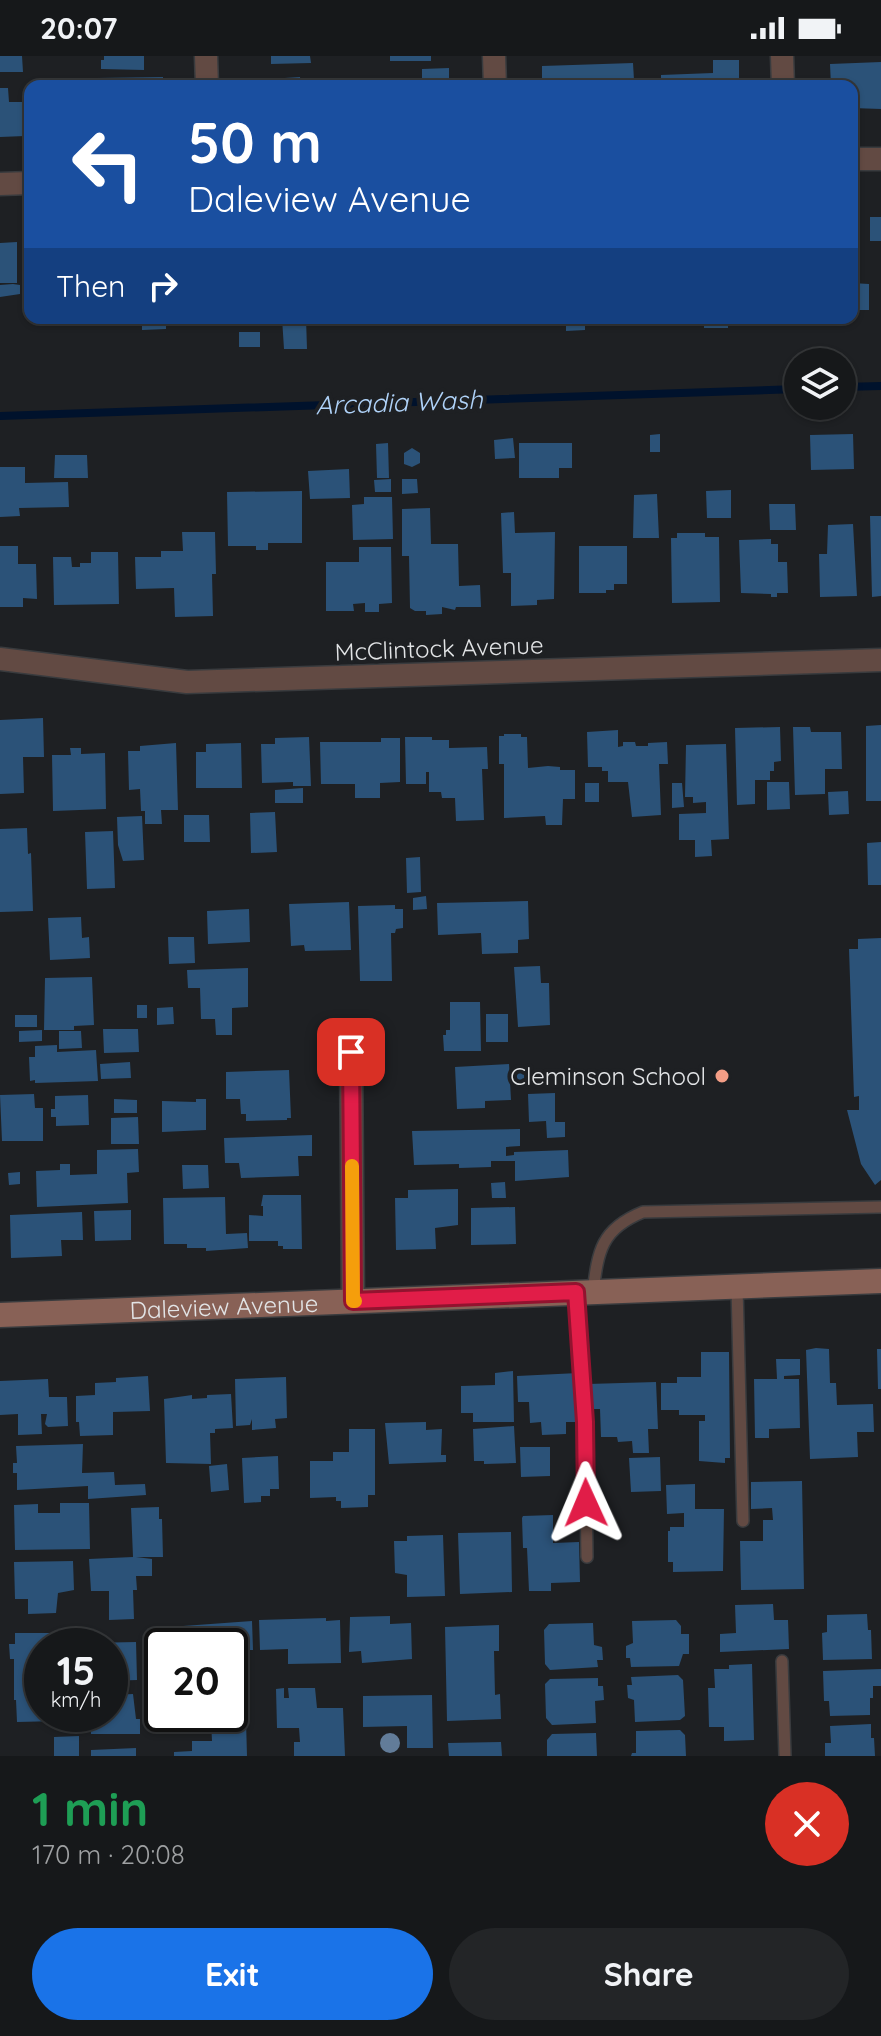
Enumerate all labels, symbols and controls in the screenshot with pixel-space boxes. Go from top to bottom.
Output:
text: 20:07 [40,9,117,47]
text: 50 m [188,107,322,177]
icon: left [56,112,160,216]
text: Daleview Avenue [188,176,471,221]
icon: right [141,264,185,308]
text: Then [56,267,125,305]
map controls [784,348,856,420]
button: layers [784,348,856,420]
water label: Arcadia Wash [315,383,484,421]
street label: McClintock Avenue [334,629,544,667]
pin [317,1018,385,1086]
icon: arrive [329,1030,373,1074]
place label: Cleminson School [510,1061,706,1091]
marker: Cleminson School [713,1067,731,1085]
street label: Daleview Avenue [129,1288,319,1325]
position arrow [544,1461,628,1545]
speed limit sign: 20 [144,1628,248,1732]
text: 15 [57,1645,95,1695]
text: km/h [51,1687,101,1712]
text: 1 min [32,1778,148,1838]
button: close [765,1782,849,1866]
text: 170 m · 20:08 [32,1838,185,1871]
button: Exit [32,1928,433,2020]
button: Share [449,1928,849,2020]

